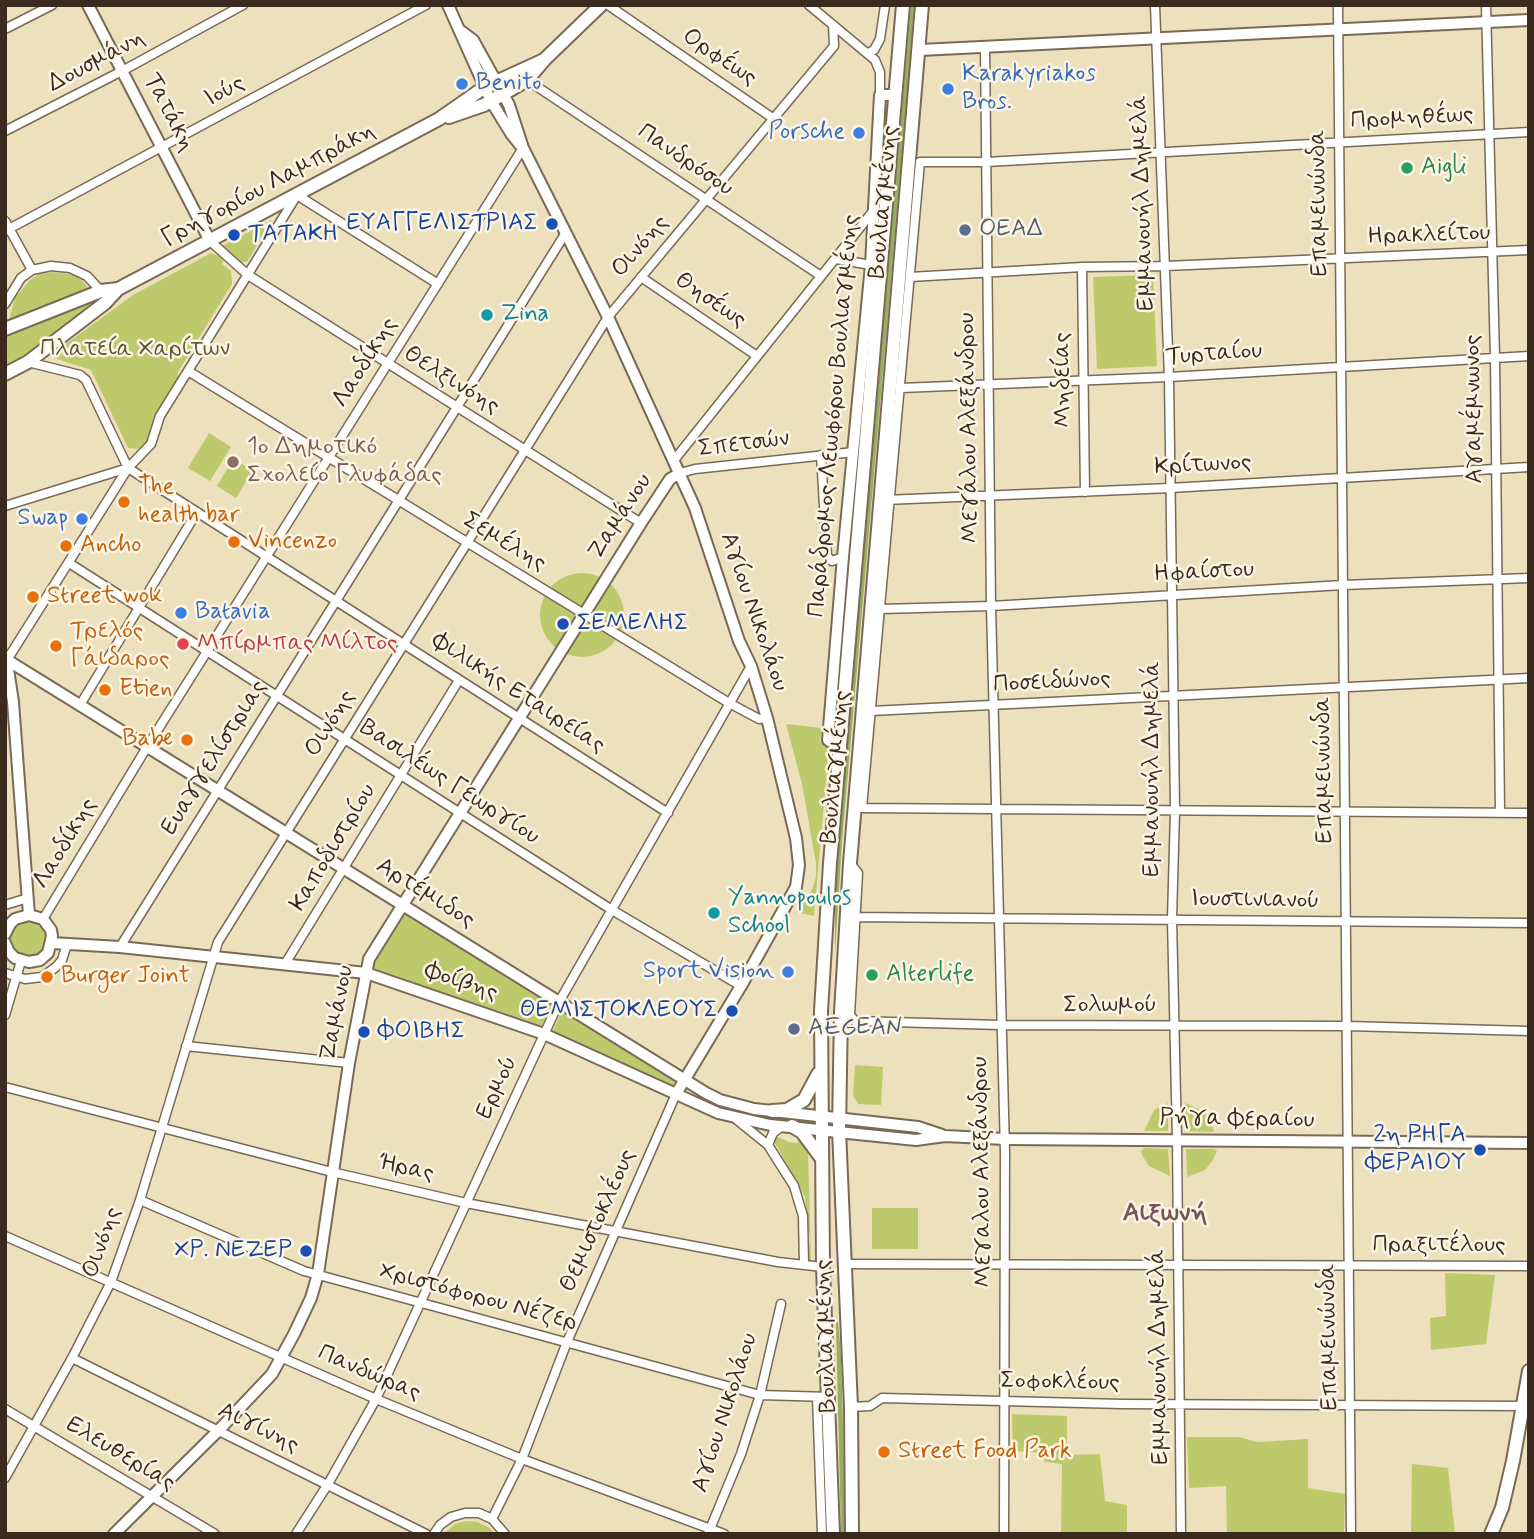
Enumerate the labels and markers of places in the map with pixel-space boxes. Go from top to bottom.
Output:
place label: Karakyriakos Bros. [962,61,1096,117]
place label: Benito [476,70,541,98]
marker: Benito [454,76,470,92]
marker: Karakyriakos Bros. [940,81,956,97]
place label: Porsche [769,119,845,147]
marker: Porsche [851,125,867,141]
place label: Aigli [1421,154,1467,182]
marker: Aigli [1399,160,1415,176]
place label: ΕΥΑΓΓΕΛΙΣΤΡΙΑΣ [346,210,538,238]
marker: ΕΥΑΓΓΕΛΙΣΤΡΙΑΣ [544,216,560,232]
place label: ΟΕΑΔ [979,216,1043,244]
place label: ΤΑΤΑΚΗ [248,221,338,249]
marker: ΟΕΑΔ [957,222,973,238]
marker: ΤΑΤΑΚΗ [226,227,242,243]
place label: Zina [501,301,549,329]
marker: Zina [479,307,495,323]
place label: 1ο Δημοτικό Σχολείο Γλυφάδας [247,434,442,490]
marker: 1ο Δημοτικό Σχολείο Γλυφάδας [225,454,241,470]
place label: The health bar [138,474,240,530]
marker: The health bar [116,494,132,510]
place label: Swap [17,505,68,533]
marker: Swap [74,511,90,527]
place label: Vincenzo [248,528,337,556]
place label: Ancho [80,532,142,560]
marker: Vincenzo [226,534,242,550]
marker: Ancho [58,538,74,554]
place label: Street wok [47,583,163,611]
marker: Street wok [25,589,41,605]
place label: Batavia [195,599,271,627]
marker: Batavia [173,605,189,621]
place label: ΣΕΜΕΛΗΣ [577,610,688,638]
marker: ΣΕΜΕΛΗΣ [555,616,571,632]
place label: Τρελός Γάιδαρος [70,618,170,674]
place label: Μπίρμπας Μίλτος [197,630,398,658]
marker: Μπίρμπας Μίλτος [175,636,191,652]
marker: Τρελός Γάιδαρος [48,638,64,654]
place label: Etien [119,676,172,704]
marker: Etien [97,682,113,698]
place label: Babe [122,726,173,754]
marker: Babe [179,732,195,748]
place label: Yannopoulos School [728,885,851,941]
marker: Yannopoulos School [706,905,722,921]
place label: Sport Vision [643,958,774,986]
place label: Alterlife [886,961,974,989]
place label: Burger Joint [61,963,190,991]
marker: Sport Vision [780,964,796,980]
marker: Alterlife [864,967,880,983]
marker: Burger Joint [39,969,55,985]
place label: ΘΕΜΙΣΤΟΚΛΕΟΥΣ [519,997,718,1025]
marker: ΘΕΜΙΣΤΟΚΛΕΟΥΣ [724,1003,740,1019]
place label: AEGEAN [808,1015,903,1043]
place label: ΦΟΙΒΗΣ [378,1018,465,1046]
marker: AEGEAN [786,1021,802,1037]
marker: ΦΟΙΒΗΣ [356,1024,372,1040]
place label: 2η ΡΗΓΑ ΦΕΡΑΙΟΥ [1365,1122,1466,1178]
marker: 2η ΡΗΓΑ ΦΕΡΑΙΟΥ [1472,1142,1488,1158]
place label: ΧΡ. ΝΕΖΕΡ [174,1237,292,1265]
marker: ΧΡ. ΝΕΖΕΡ [298,1243,314,1259]
place label: Street Food Park [898,1438,1072,1466]
marker: Street Food Park [876,1444,892,1460]

